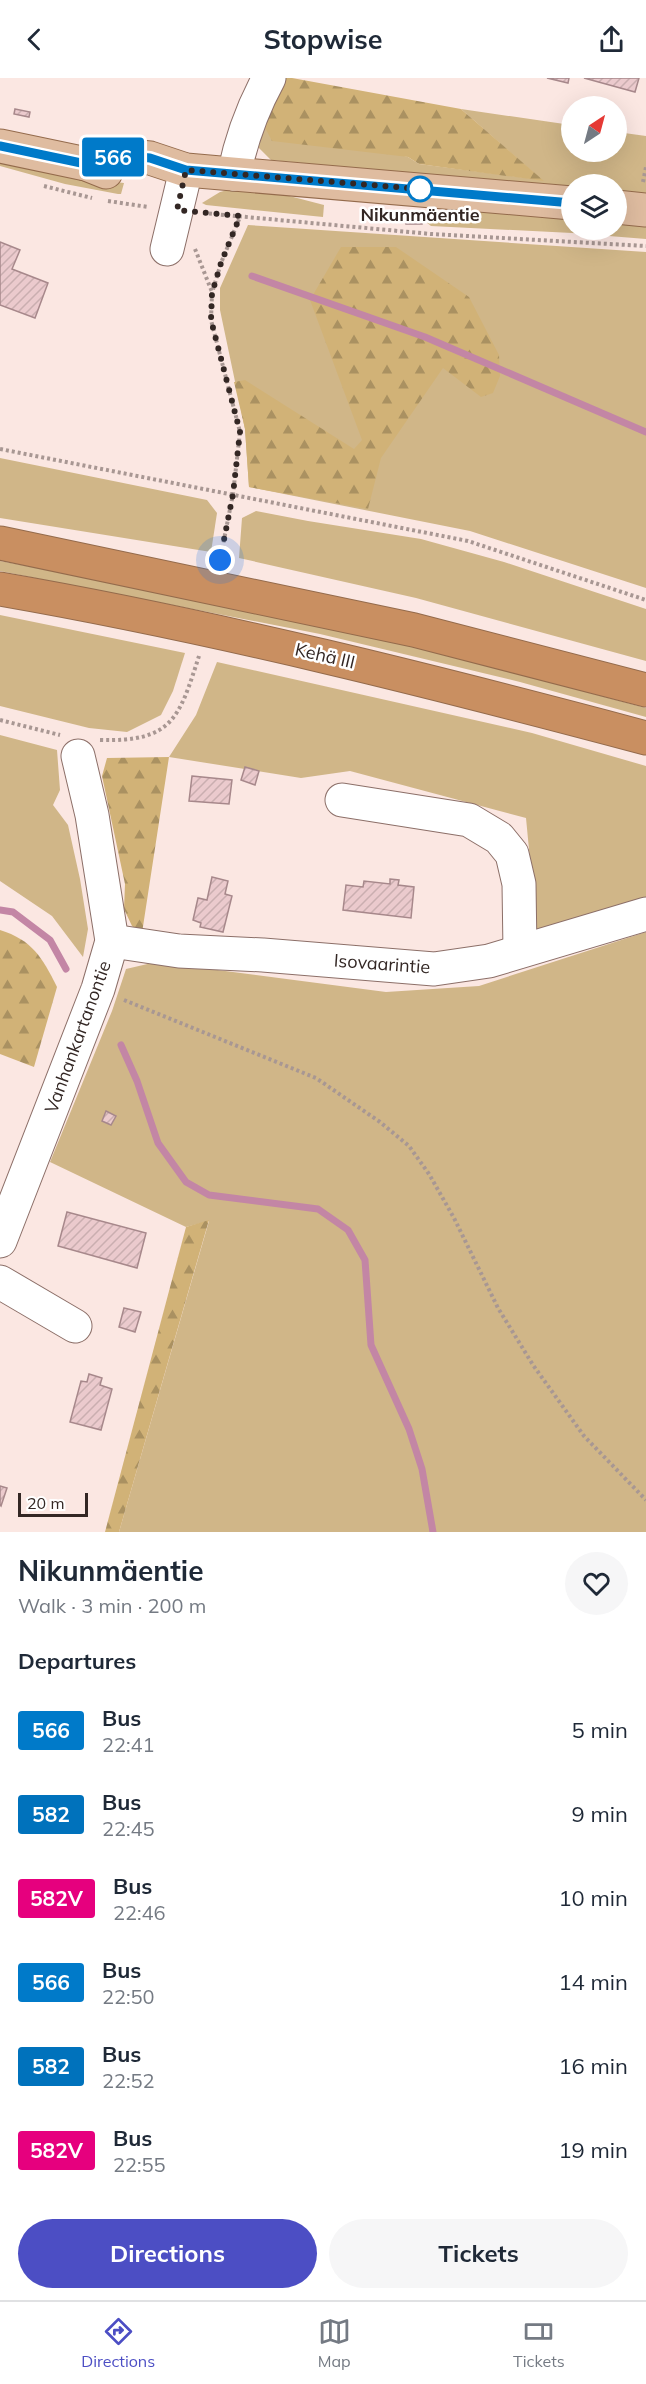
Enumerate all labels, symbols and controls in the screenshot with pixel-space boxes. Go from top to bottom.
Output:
text: Stopwise [263,22,383,56]
icon: back [18,23,51,56]
icon: share [595,23,628,56]
north arrow [561,96,627,162]
map controls [561,96,627,240]
line badge: 566 [78,138,148,176]
text: 566 [94,144,132,170]
button: layers [561,174,627,240]
marker: Nikunmäentie [407,176,433,202]
place label: Nikunmäentie [360,203,480,226]
your location [205,545,235,575]
street label: Kehä III [293,637,357,674]
street label: Isovaarintie [333,949,431,978]
street label: Vanhankartanontie [39,957,116,1116]
scale bar [18,1490,88,1518]
text: 20 m [27,1493,64,1513]
button: heart [565,1552,628,1615]
text: Nikunmäentie [18,1553,204,1588]
text: Walk · 3 min · 200 m [18,1593,206,1618]
text: Departures [18,1647,136,1675]
text: Bus [102,1704,141,1732]
text: 5 min [572,1716,628,1744]
text: 566 [32,1717,70,1743]
text: 22:41 [102,1732,155,1757]
text: Bus [102,1788,141,1816]
text: 9 min [572,1800,628,1828]
text: 582 [32,1801,70,1827]
text: 22:45 [102,1816,155,1841]
text: Bus [113,1872,152,1900]
text: 10 min [558,1884,628,1912]
text: 582V [30,1885,83,1911]
text: 22:46 [113,1900,166,1925]
text: Bus [102,1956,141,1984]
text: 14 min [558,1968,628,1996]
text: 566 [32,1969,70,1995]
text: 22:50 [102,1984,155,2009]
text: Bus [102,2040,141,2068]
text: 16 min [558,2052,628,2080]
text: 582 [32,2053,70,2079]
text: 22:52 [102,2068,155,2093]
text: Bus [113,2124,152,2152]
text: 19 min [558,2136,628,2164]
text: 582V [30,2137,83,2163]
text: 22:55 [113,2152,166,2177]
button: Directions [18,2219,317,2288]
button: Tickets [329,2219,628,2288]
tab: Directions [81,2315,155,2371]
tab: Map [318,2315,351,2371]
tab: Tickets [513,2315,565,2371]

